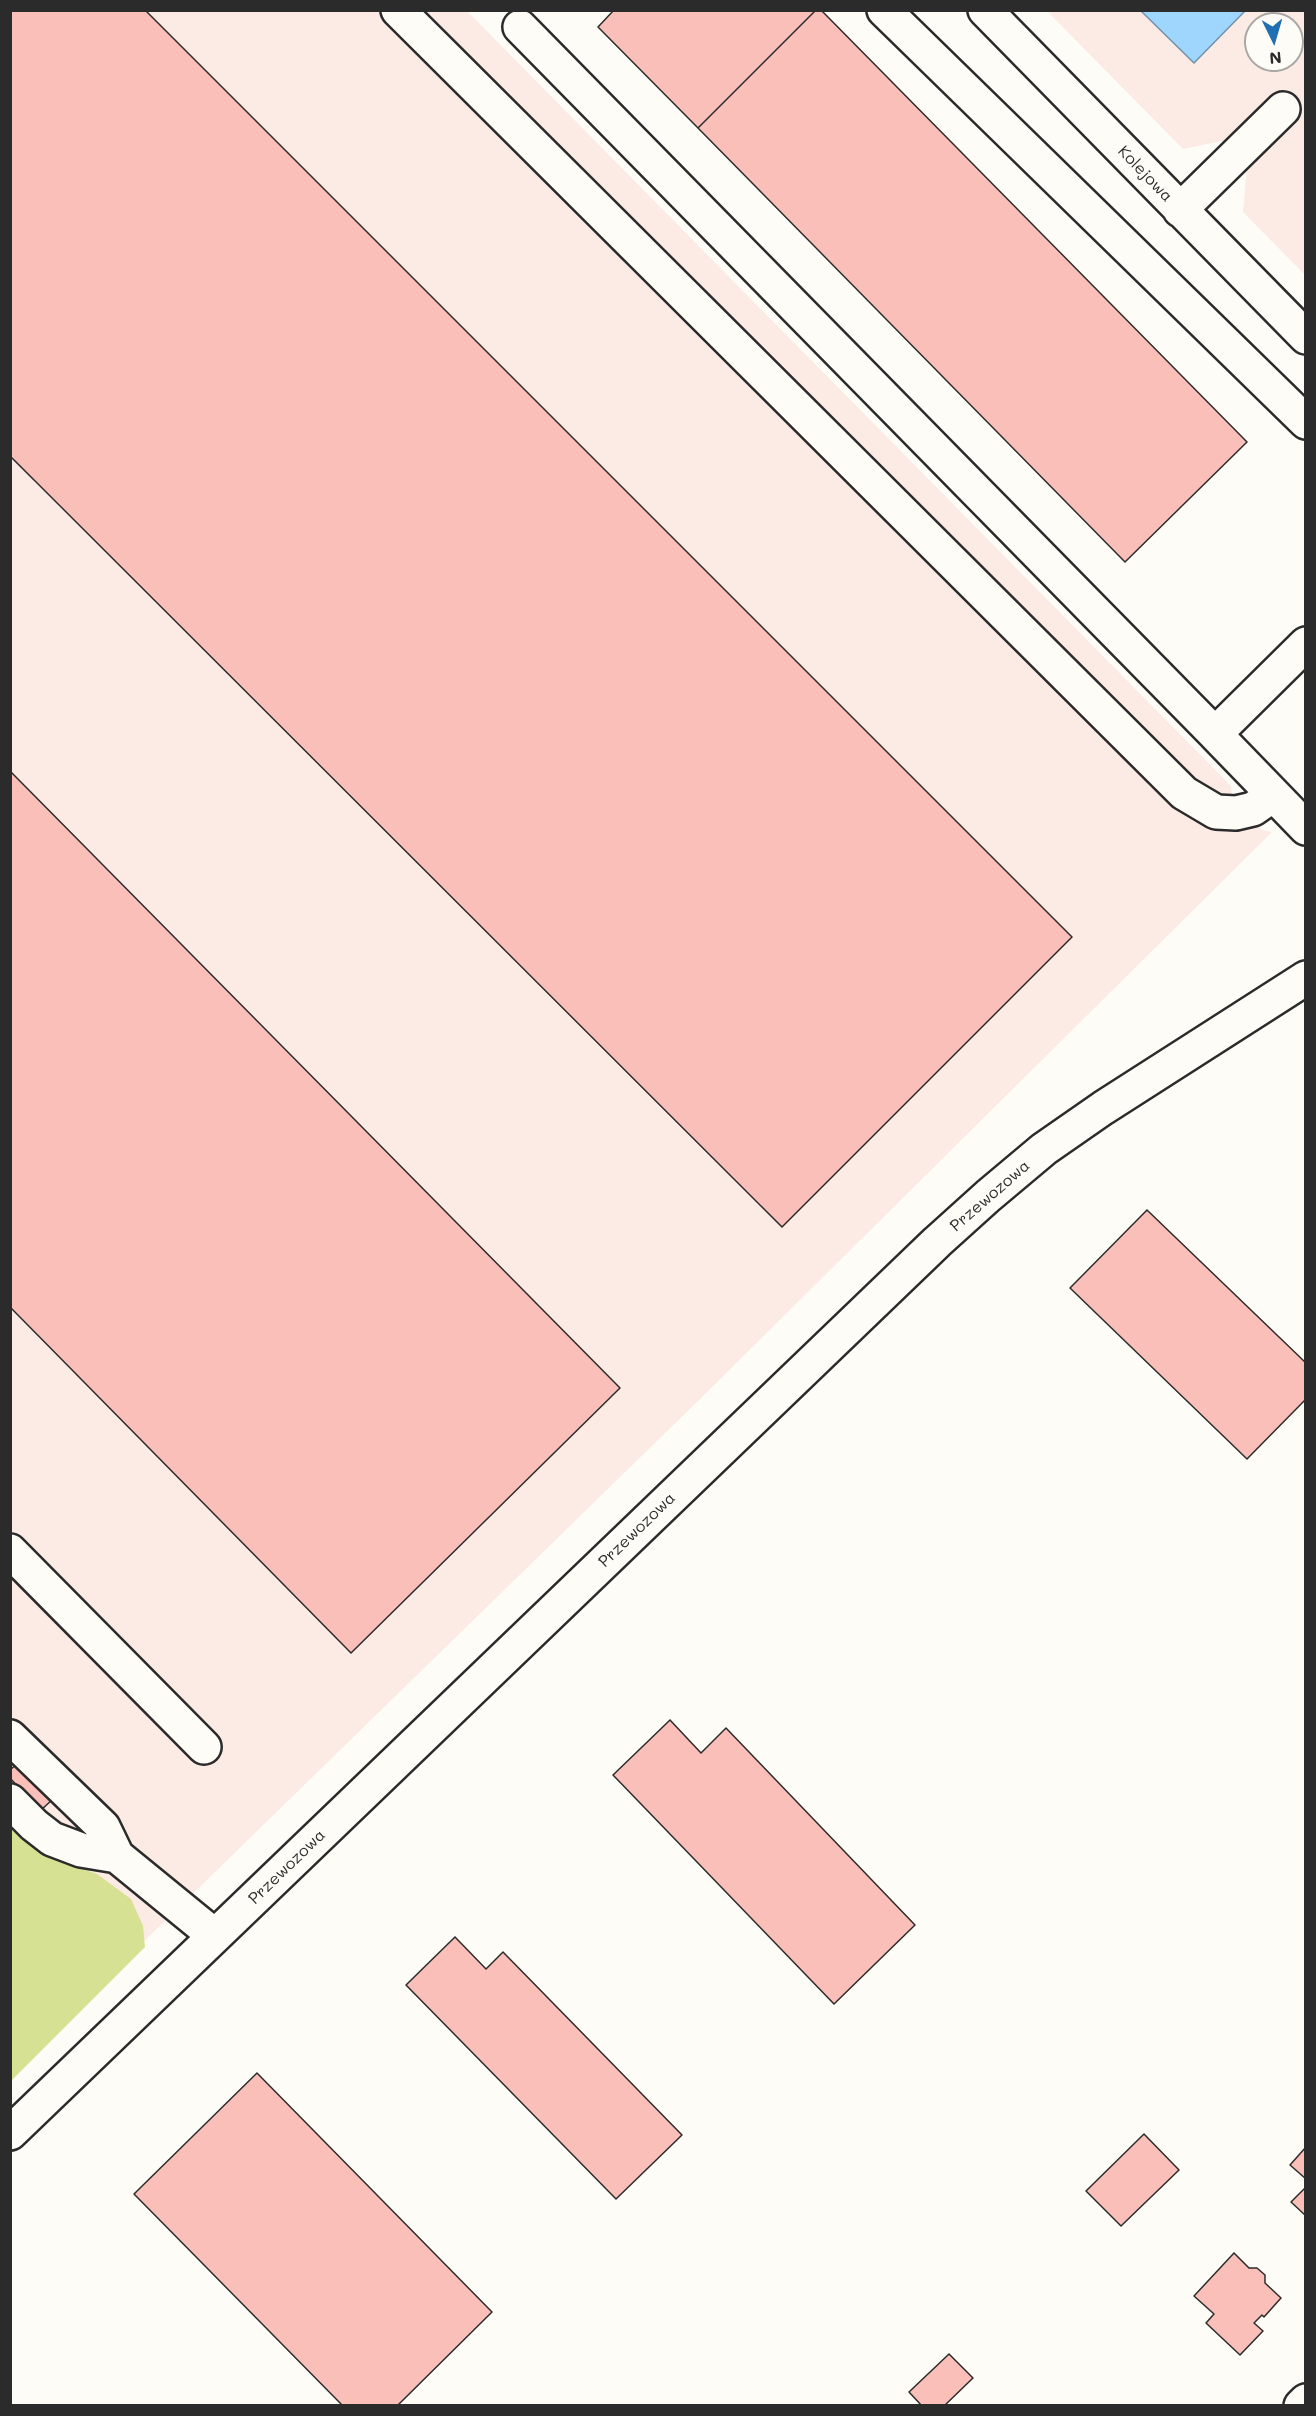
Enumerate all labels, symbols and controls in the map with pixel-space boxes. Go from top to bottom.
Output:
north arrow [1244,12,1304,72]
text: N [1268,47,1282,69]
street label: Kolejowa [1114,142,1176,206]
street label: Przewozowa [946,1156,1034,1236]
street label: Przewozowa [595,1489,679,1571]
street label: Przewozowa [245,1826,329,1908]

